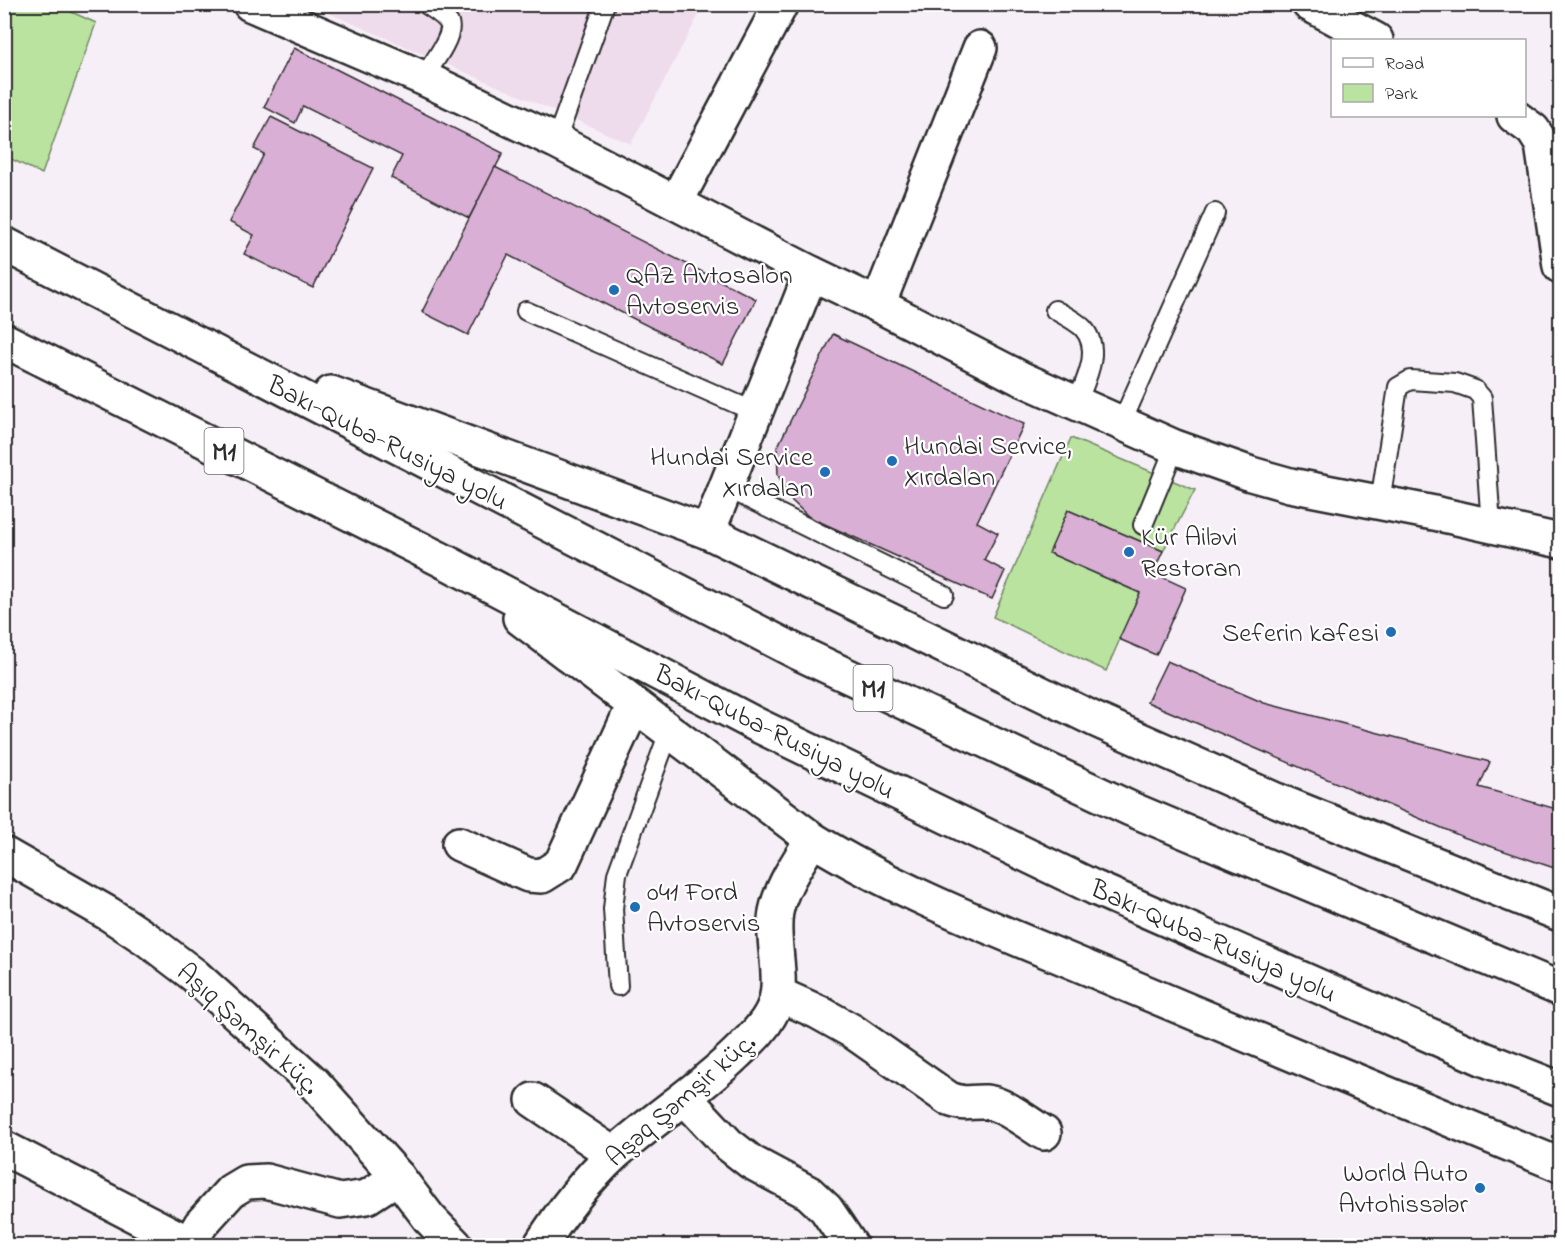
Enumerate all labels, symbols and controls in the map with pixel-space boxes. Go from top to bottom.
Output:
legend [1331,39,1526,117]
text: Road [1385,52,1424,78]
text: Park [1385,82,1418,108]
place label: QAZ Avtosalon Avtoservis [626,257,792,327]
marker: QAZ Avtosalon Avtoservis [607,283,621,297]
street label: Bakı-Quba-Rusiya yolu [259,366,514,522]
road number: M1 [204,428,244,474]
place label: Hundai Service, Xırdalan [904,428,1072,498]
place label: Hundai Service Xırdalan [650,439,814,509]
marker: Hundai Service, Xırdalan [885,454,899,468]
marker: Hundai Service Xırdalan [818,465,832,479]
place label: Kür Ailəvi Restoran [1141,519,1241,589]
marker: Kür Ailəvi Restoran [1122,545,1136,559]
place label: Seferin kafesi [1222,615,1379,654]
marker: Seferin kafesi [1384,625,1398,639]
street label: Bakı-Quba-Rusiya yolu [646,655,901,811]
road number: M1 [854,665,892,711]
street label: Bakı-Quba-Rusiya yolu [1083,870,1342,1014]
place label: 041 Ford Avtoservis [647,874,760,944]
marker: 041 Ford Avtoservis [628,900,642,914]
street label: Aşıq Şəmşir küç. [167,955,328,1105]
street label: Aşəq Şəmşir küç. [598,1024,765,1177]
place label: World Auto Avtohissələr [1338,1155,1469,1225]
marker: World Auto Avtohissələr [1473,1181,1487,1195]

